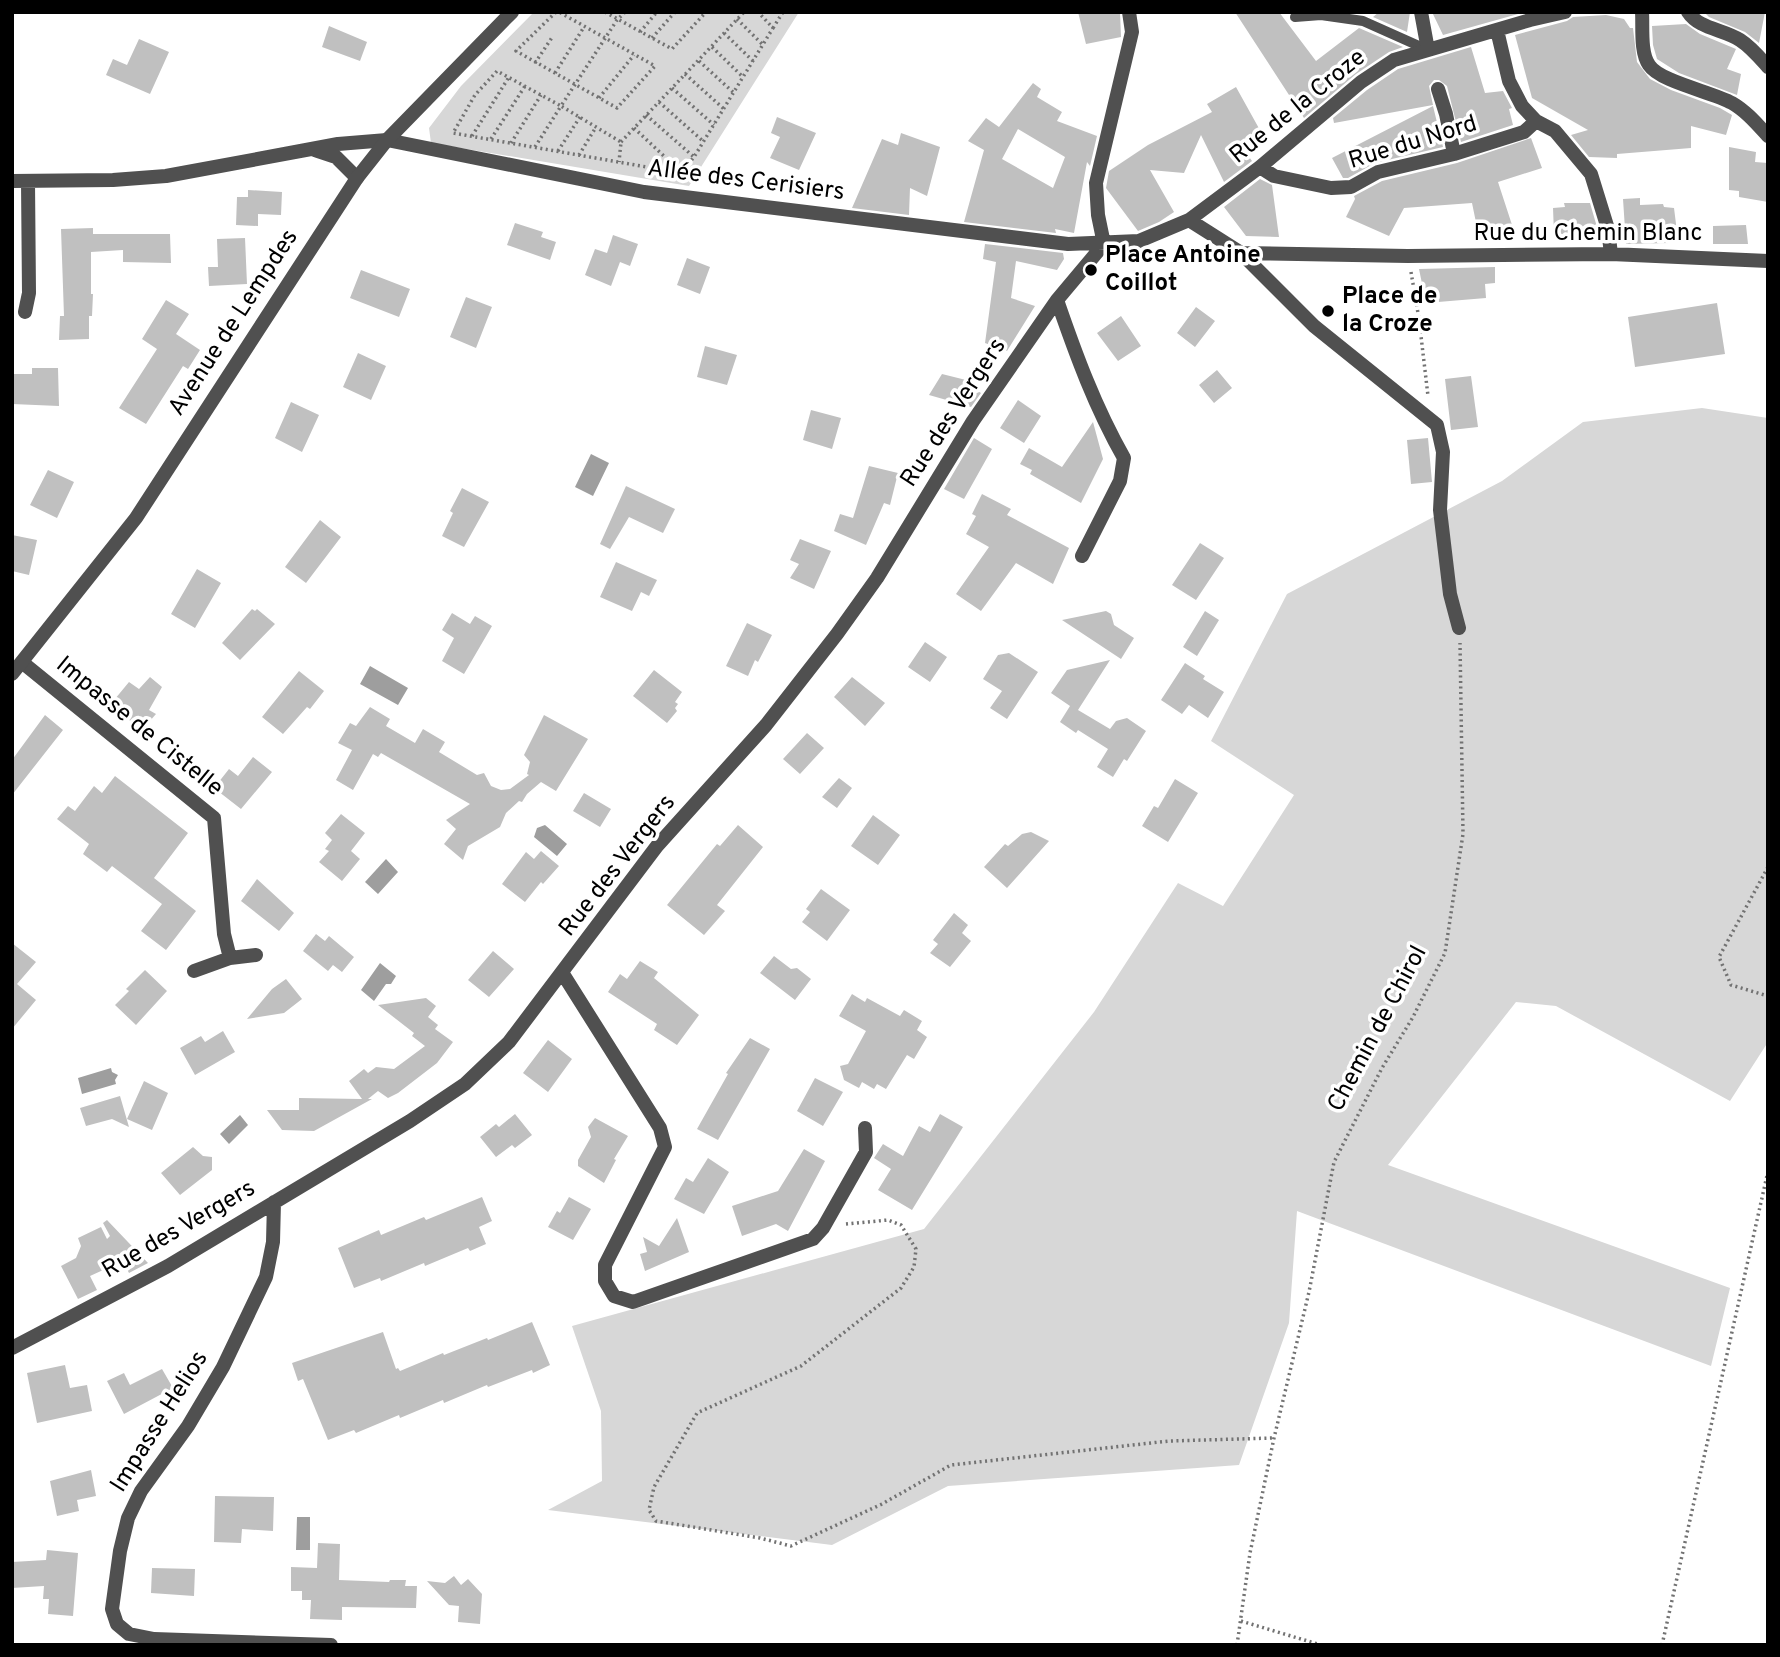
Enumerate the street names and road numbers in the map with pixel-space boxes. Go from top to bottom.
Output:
street label: Rue de la Croze [1224,43,1372,171]
street label: Rue du Nord [1345,109,1481,177]
street label: Allée des Cerisiers [646,154,846,208]
street label: Rue du Chemin Blanc [1473,219,1703,249]
street label: Avenue de Lempdes [162,224,306,422]
street label: Rue des Vergers [895,333,1013,493]
street label: Impasse de Cistelle [49,650,229,804]
street label: Rue des Vergers [553,789,683,943]
street label: Chemin de Chirol [1322,941,1434,1117]
street label: Rue des Vergers [97,1174,261,1286]
street label: Impasse Helios [105,1346,215,1498]

